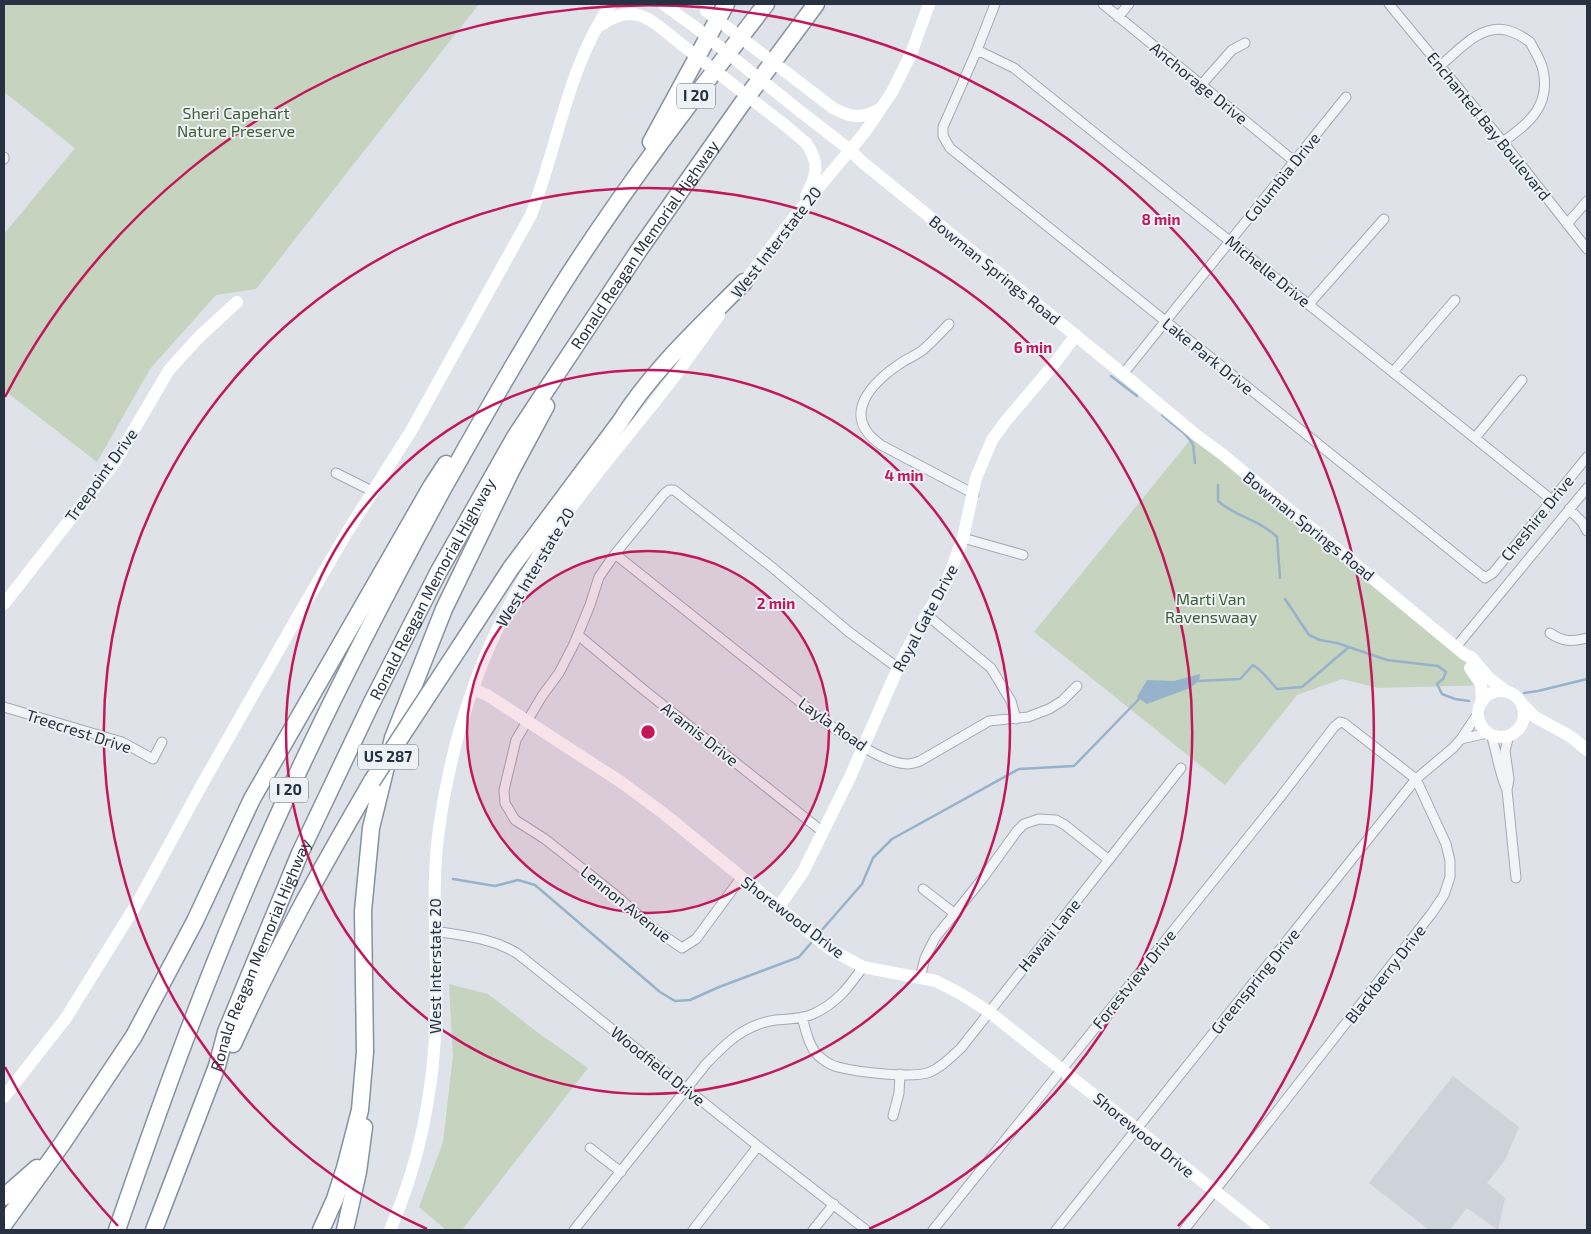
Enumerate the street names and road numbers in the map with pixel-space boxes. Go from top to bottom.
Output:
street label: Anchorage Drive [1147,38,1252,128]
street label: Enchanted Bay Boulevard [1424,48,1555,204]
road number: I 20 [677,84,715,108]
street label: Columbia Drive [1240,128,1323,225]
street label: Ronald Reagan Memorial Highway [566,136,723,352]
street label: West Interstate 20 [726,182,825,301]
street label: Bowman Springs Road [926,211,1065,328]
street label: Michelle Drive [1222,231,1314,311]
street label: Lake Park Drive [1159,313,1257,398]
street label: Treepoint Drive [60,424,141,525]
street label: Bowman Springs Road [1240,467,1379,584]
street label: Cheshire Drive [1496,471,1577,564]
street label: Ronald Reagan Memorial Highway [365,474,499,703]
street label: West Interstate 20 [491,504,578,630]
street label: Royal Gate Drive [888,561,961,675]
street label: Layla Road [795,693,871,754]
street label: Aramis Drive [658,698,743,770]
street label: Treecrest Drive [24,705,134,756]
road number: US 287 [358,744,418,770]
road number: I 20 [270,778,308,802]
street label: Ronald Reagan Memorial Highway [206,835,315,1074]
street label: Lennon Avenue [577,861,675,946]
street label: Shorewood Drive [738,872,849,962]
street label: Hawaii Lane [1014,895,1084,975]
street label: West Interstate 20 [425,898,444,1034]
street label: Blackberry Drive [1340,921,1429,1027]
street label: Greenspring Drive [1206,924,1303,1037]
street label: Forestview Drive [1088,925,1179,1032]
street label: Woodfield Drive [607,1022,709,1109]
street label: Shorewood Drive [1090,1088,1199,1181]

